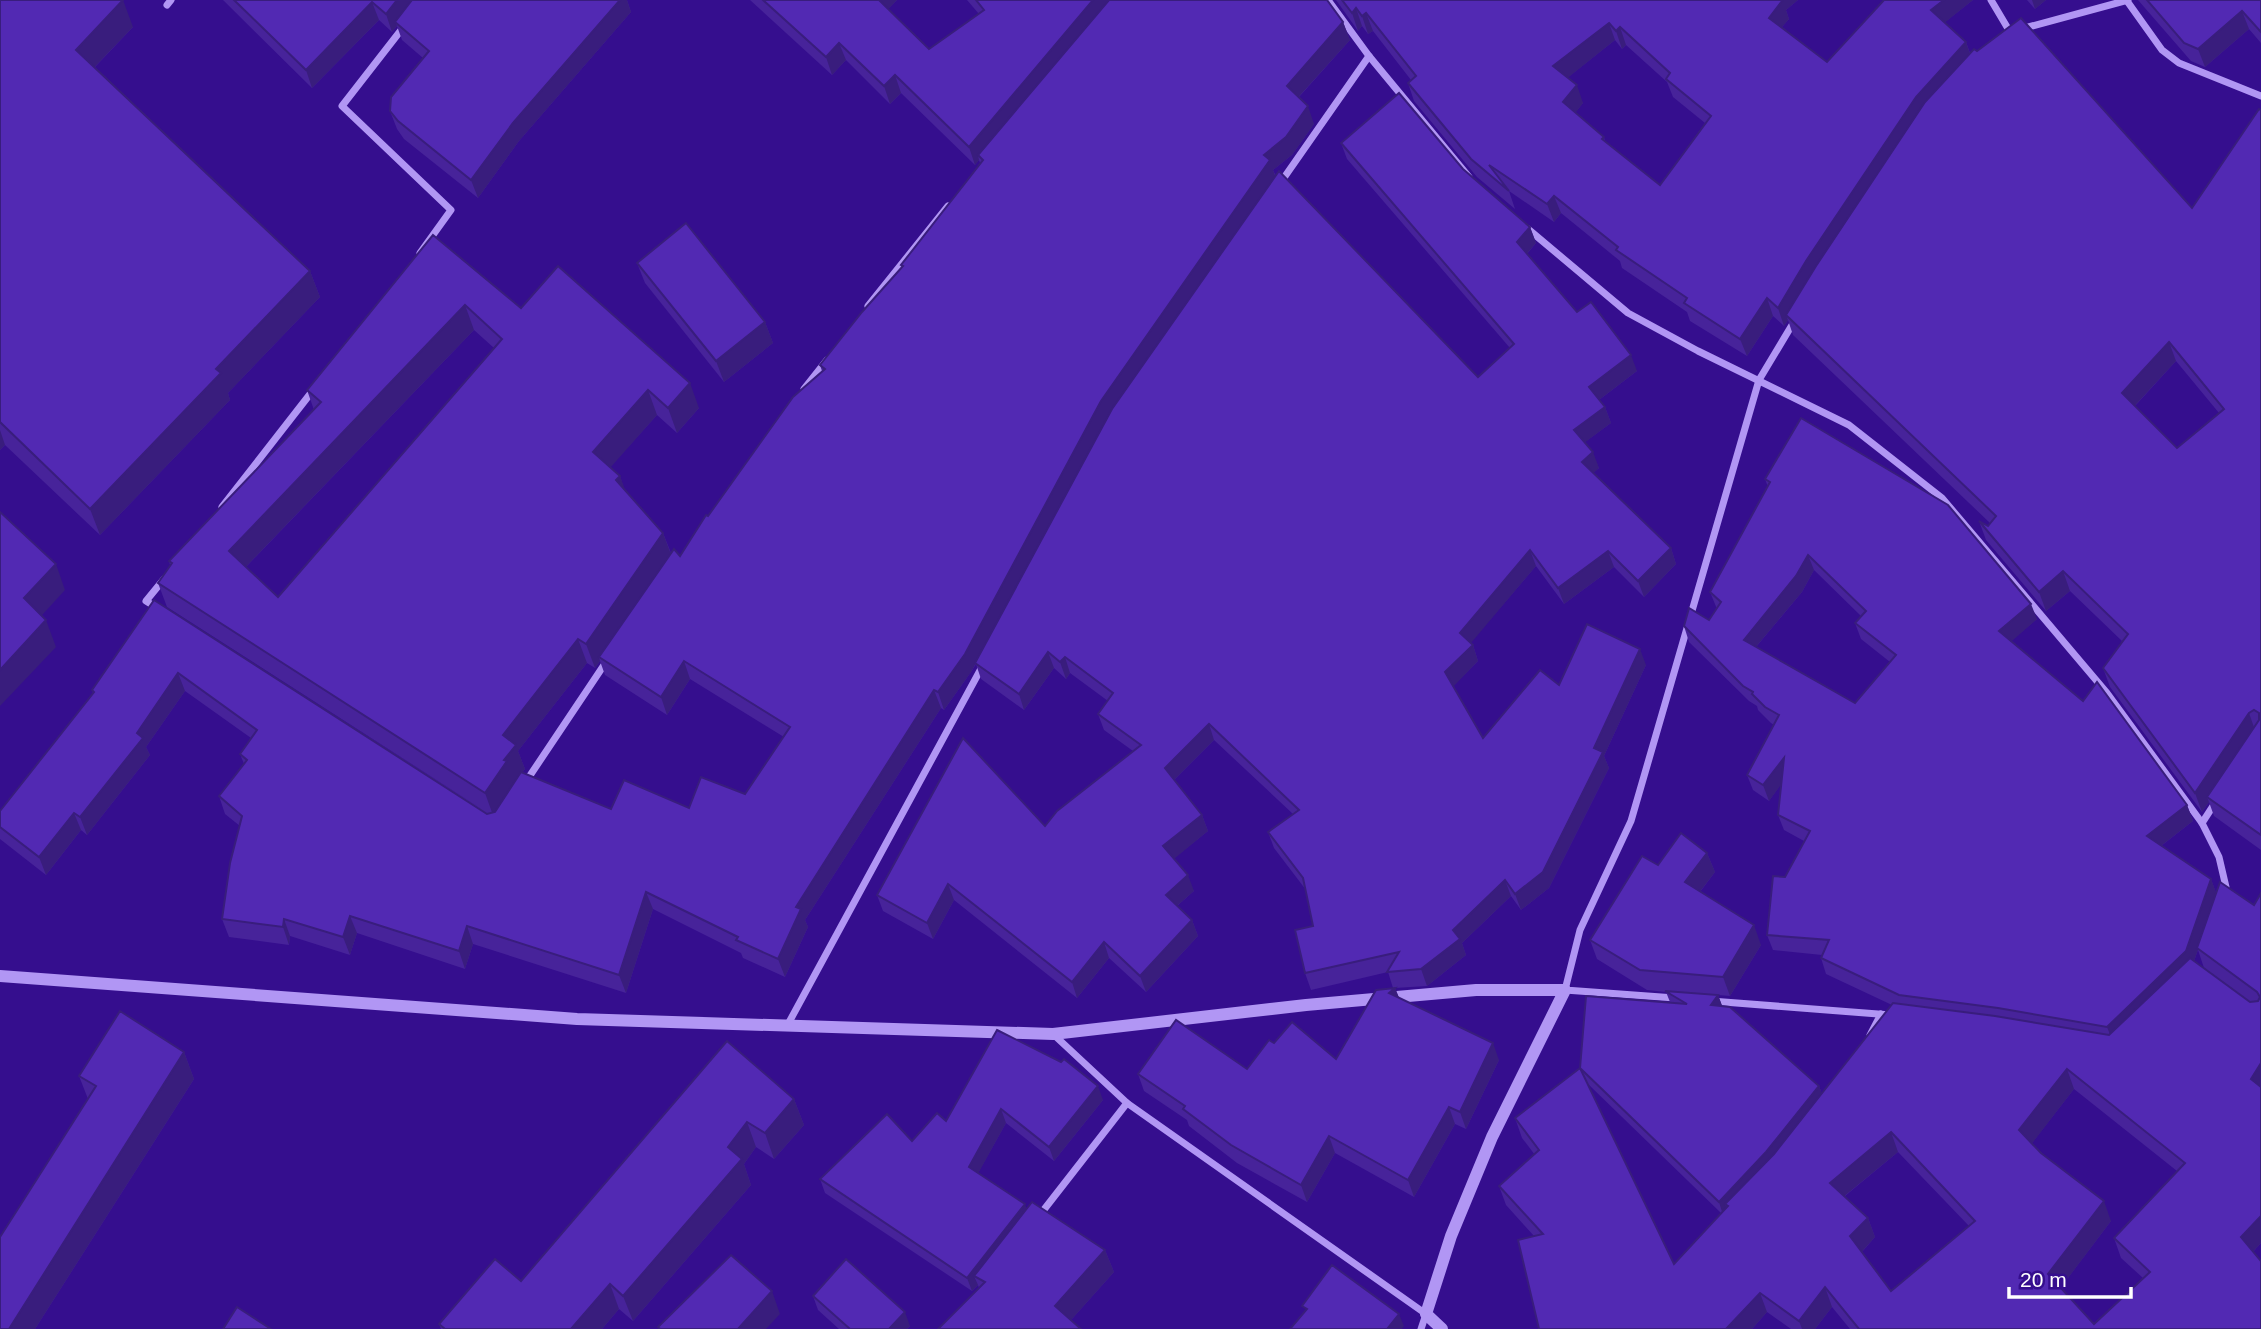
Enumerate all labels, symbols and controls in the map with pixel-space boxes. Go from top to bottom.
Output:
scale bar [2009,1256,2132,1300]
text: 20 m [2020,1268,2067,1291]

